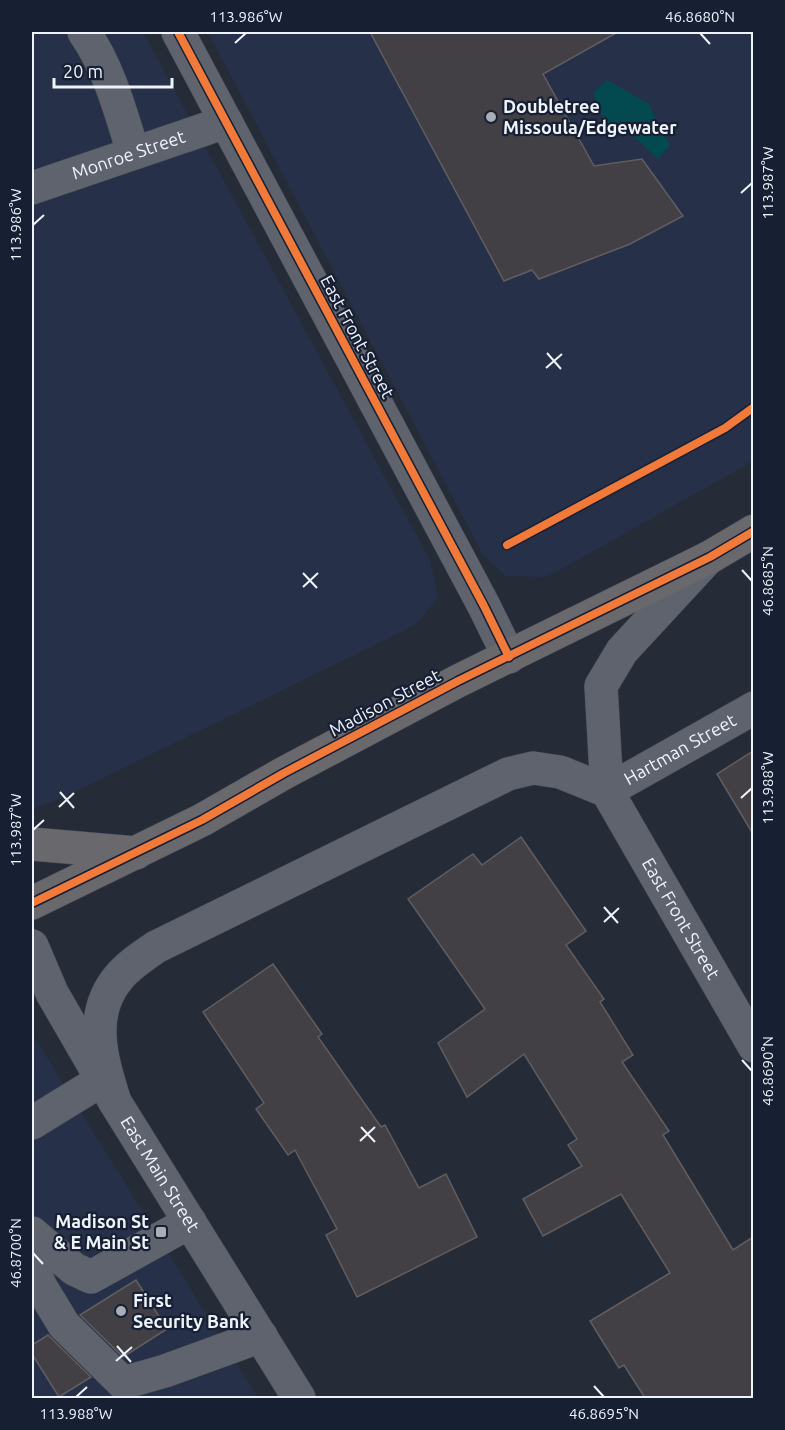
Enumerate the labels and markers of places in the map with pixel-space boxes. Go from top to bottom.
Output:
place label: Doubletree Missoula/Edgewater [503,96,677,137]
marker: Doubletree Missoula/Edgewater [484,110,498,124]
place label: Madison St & E Main St [54,1211,149,1252]
marker: Madison St & E Main St [154,1225,168,1239]
place label: First Security Bank [133,1290,249,1331]
marker: First Security Bank [114,1304,128,1318]

